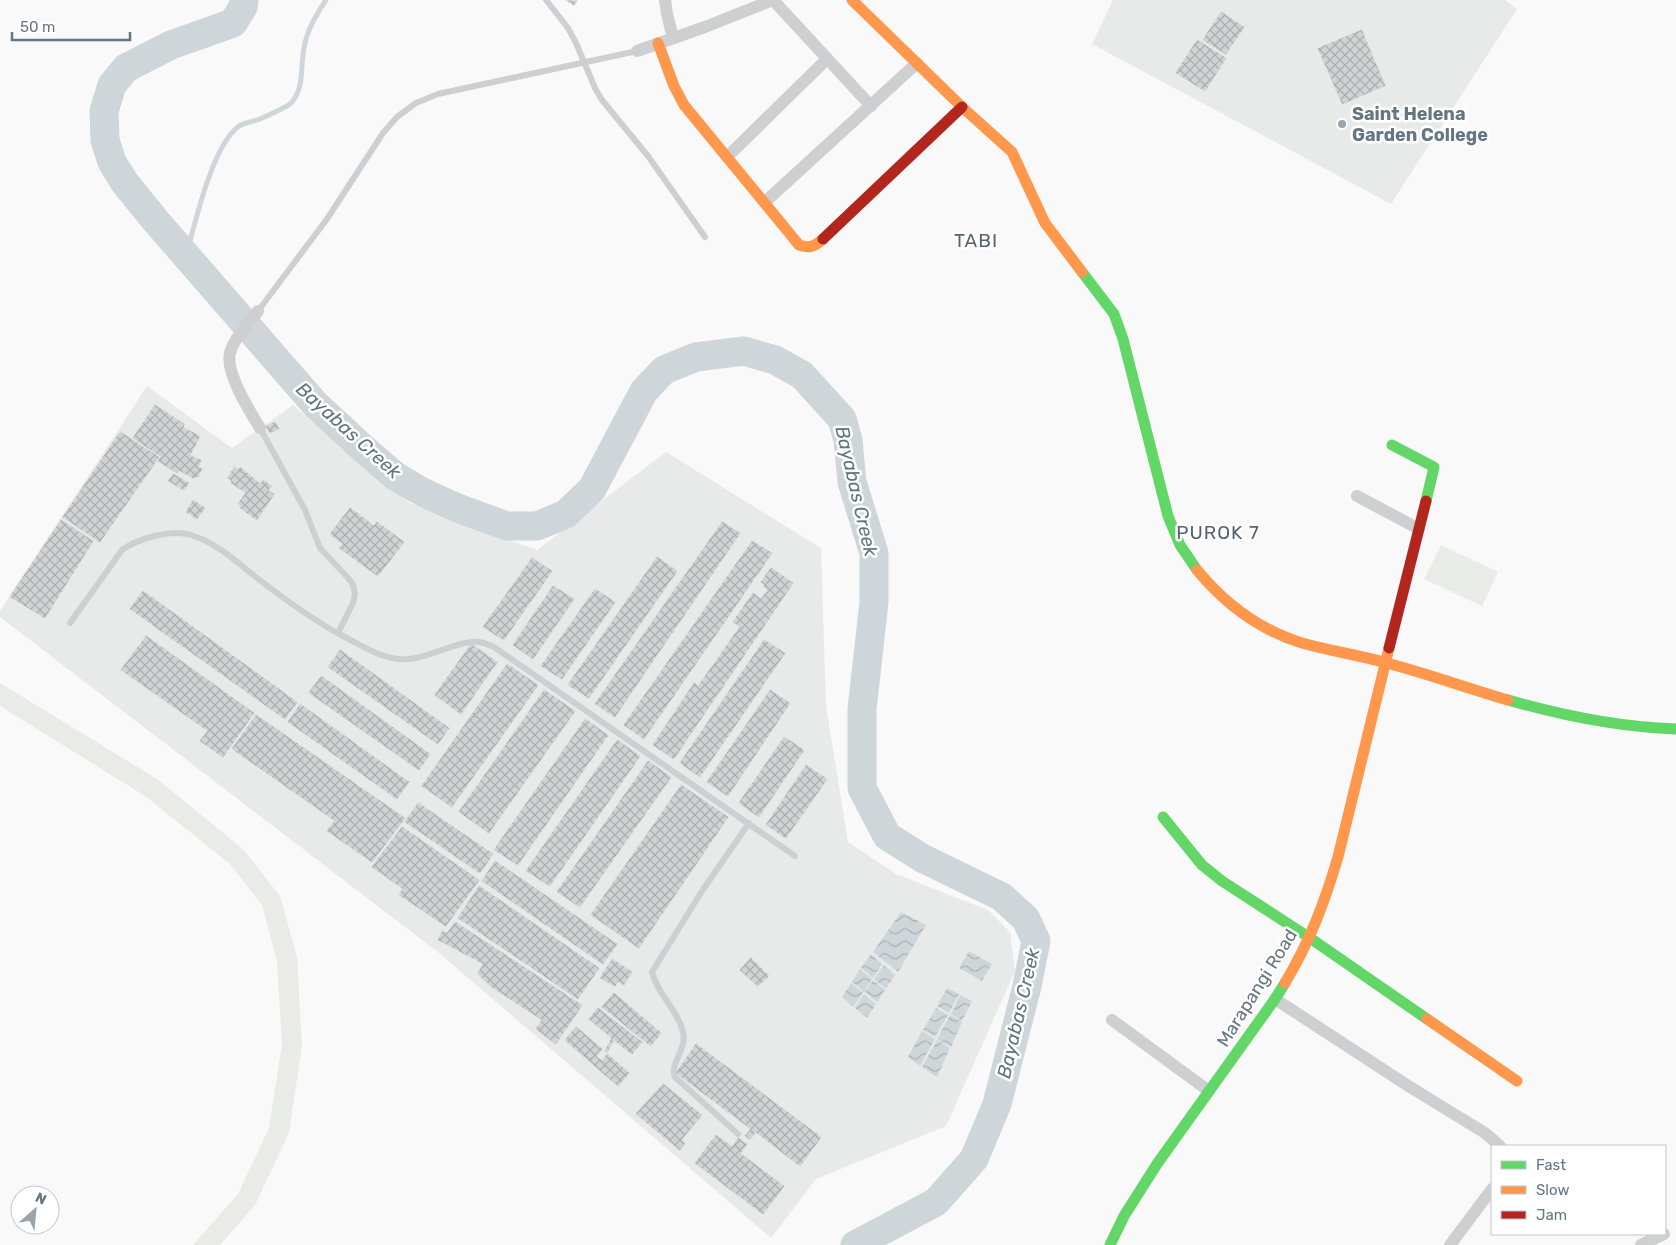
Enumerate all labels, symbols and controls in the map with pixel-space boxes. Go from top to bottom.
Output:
scale bar [12,10,130,42]
text: 50 m [20,18,55,36]
place label: Saint Helena Garden College [1352,103,1488,146]
marker: Saint Helena Garden College [1336,118,1348,130]
district label: TABI [954,229,998,252]
water label: Bayabas Creek [291,377,406,484]
water label: Bayabas Creek [830,424,883,559]
district label: PUROK 7 [1176,521,1260,544]
street label: Marapangi Road [1212,925,1302,1051]
water label: Bayabas Creek [992,945,1045,1081]
legend [1491,1145,1666,1235]
text: Fast [1536,1156,1566,1174]
text: Slow [1536,1181,1569,1199]
north arrow [10,1185,60,1235]
text: N [32,1189,49,1209]
text: Jam [1536,1206,1567,1224]

